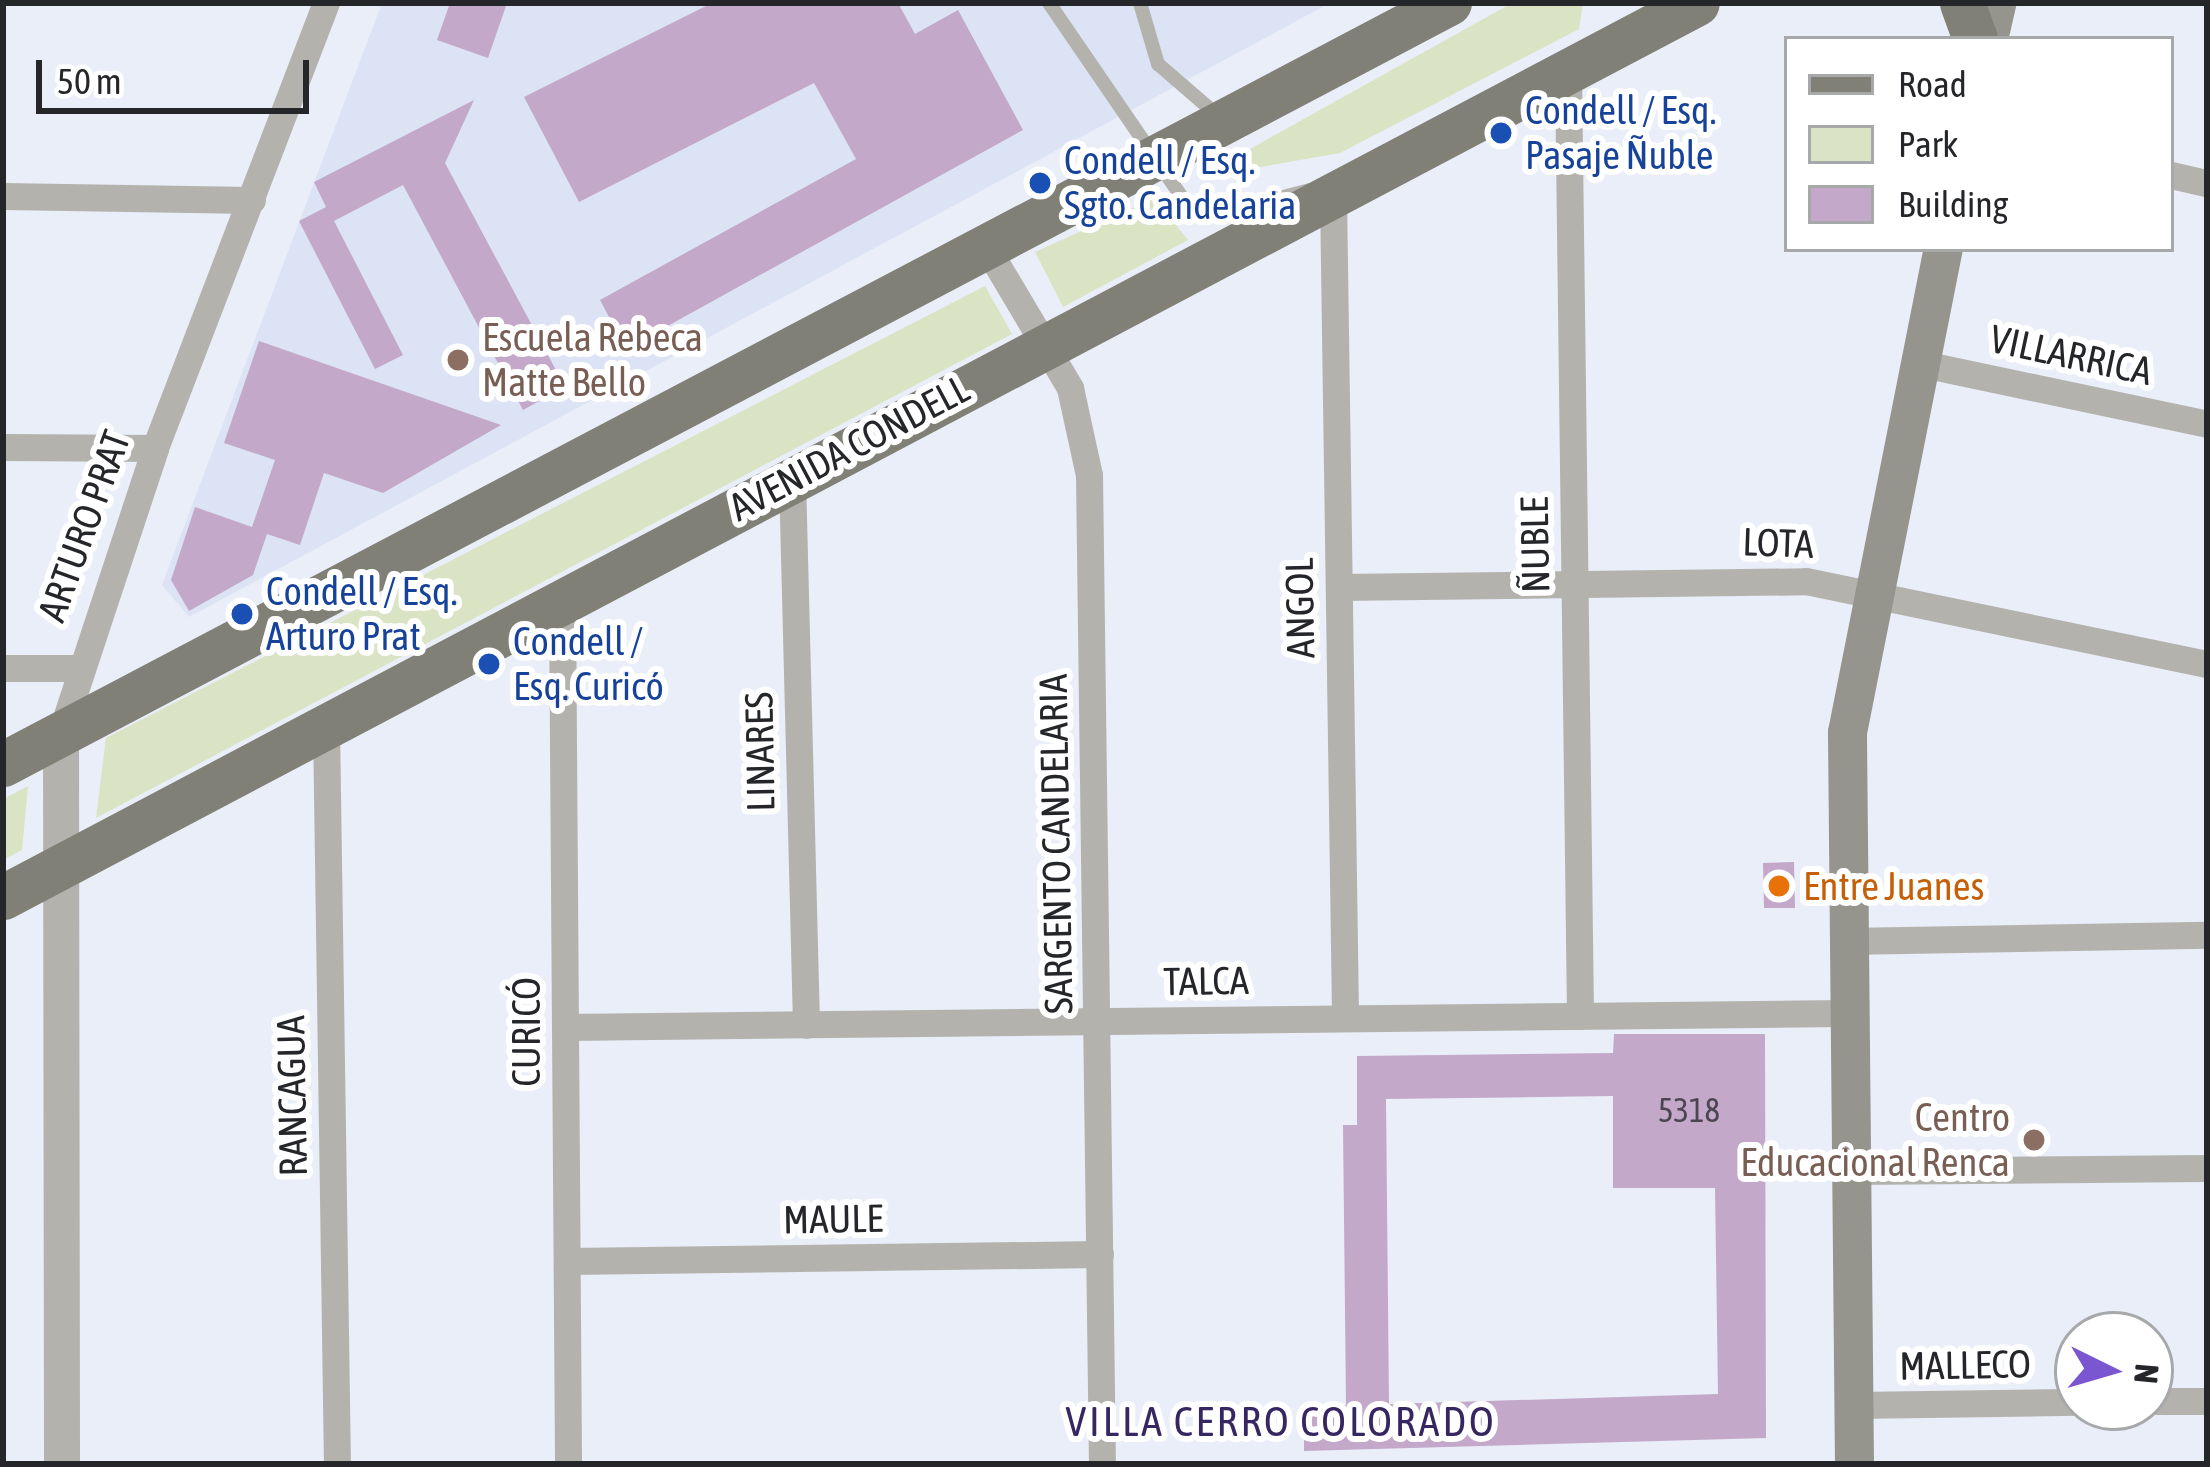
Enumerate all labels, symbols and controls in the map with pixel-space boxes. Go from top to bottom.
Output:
scale bar [42,36,315,110]
legend [1784,36,2174,252]
text: 50 m [57,60,122,102]
text: Road [1898,63,1967,105]
place label: Condell / Esq. Pasaje Ñuble [1525,88,1716,179]
marker: Condell / Esq. Pasaje Ñuble [1488,120,1514,146]
text: Park [1898,123,1958,165]
place label: Condell / Esq. Sgto. Candelaria [1064,138,1296,229]
marker: Condell / Esq. Sgto. Candelaria [1027,170,1053,196]
text: Building [1898,183,2008,225]
place label: Escuela Rebeca Matte Bello [482,315,703,406]
street label: VILLARRICA [1986,315,2156,395]
marker: Escuela Rebeca Matte Bello [445,347,471,373]
street label: AVENIDA CONDELL [721,365,977,531]
street label: ARTURO PRAT [28,424,140,628]
street label: ÑUBLE [1511,496,1559,594]
street label: LOTA [1742,518,1814,568]
street label: ANGOL [1276,557,1324,659]
place label: Condell / Esq. Arturo Prat [266,569,457,660]
marker: Condell / Esq. Arturo Prat [229,601,255,627]
place label: Condell / Esq. Curicó [513,619,664,710]
marker: Condell / Esq. Curicó [476,651,502,677]
street label: SARGENTO CANDELARIA [1030,673,1082,1015]
street label: LINARES [736,692,784,812]
place label: Entre Juanes [1803,863,1984,909]
marker: Entre Juanes [1766,873,1792,899]
street label: TALCA [1163,957,1249,1005]
street label: CURICÓ [503,977,549,1087]
street label: RANCAGUA [267,1015,317,1177]
house number: 5318 [1658,1091,1720,1131]
place label: Centro Educacional Renca [1740,1095,2010,1186]
marker: Centro Educacional Renca [2021,1127,2047,1153]
street label: MAULE [783,1195,883,1243]
north arrow [2054,1311,2174,1431]
street label: MALLECO [1899,1340,2031,1390]
text: N [2127,1363,2167,1385]
district label: VILLA CERRO COLORADO [1066,1396,1496,1446]

